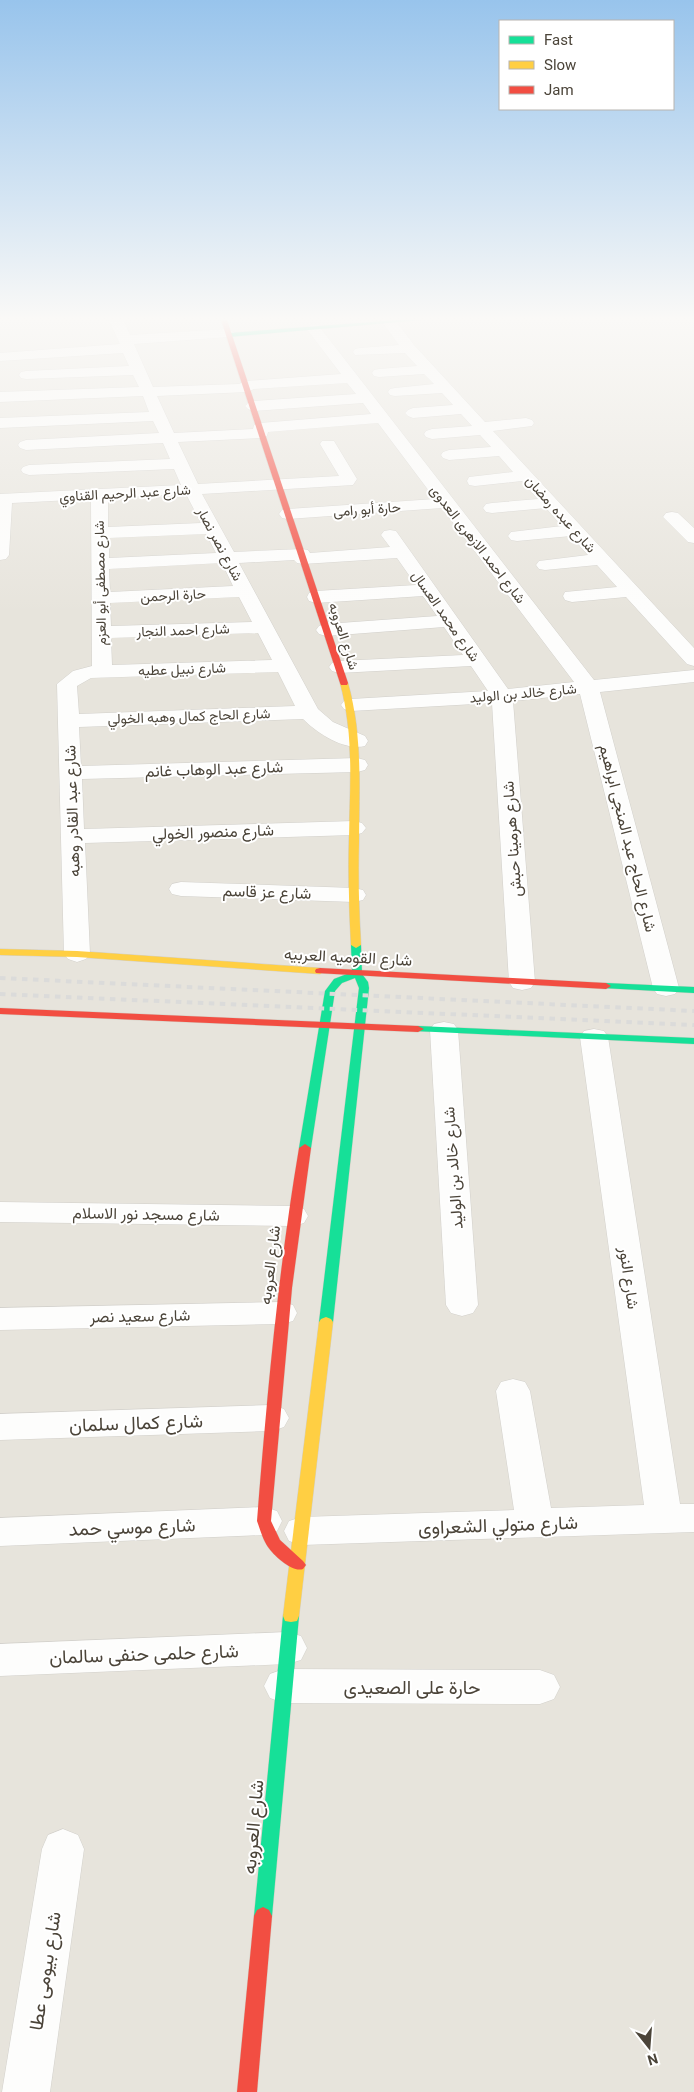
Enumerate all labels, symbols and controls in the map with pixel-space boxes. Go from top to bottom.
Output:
legend [499,20,674,110]
text: Fast [544,31,573,49]
text: Slow [544,56,576,74]
text: Jam [544,81,574,99]
street label: شارع عبده رمضان [520,472,600,558]
street label: شارع عبد الرحيم القناوي [59,482,191,508]
street label: شارع احمد الازهرى العدوى [425,482,529,608]
street label: حارة أبو رامى [333,499,401,520]
street label: شارع نصر نصار [191,504,246,585]
street label: شارع مصطفى أبو العزم [91,520,112,646]
street label: شارع محمد العسال [406,567,483,666]
street label: حارة الرحمن [140,585,206,606]
street label: شارع العروبه [323,600,362,673]
street label: شارع احمد النجار [135,620,230,643]
street label: شارع نبيل عطيه [138,659,226,682]
street label: شارع خالد بن الوليد [469,680,577,709]
street label: شارع الحاج كمال وهبه الخولي [107,705,271,731]
street label: شارع الحاج عبد المنجى ابراهيم [593,742,661,934]
street label: شارع عبد القادر وهبه [60,745,86,877]
street label: شارع عبد الوهاب غانم [144,757,284,783]
street label: شارع هرمينا حبش [498,780,528,898]
street label: شارع منصور الخولي [152,820,274,848]
street label: شارع عز قاسم [222,881,312,905]
street label: شارع القوميه العربيه [283,944,413,972]
street label: شارع خالد بن الوليد [439,1106,469,1230]
street label: شارع مسجد نور الاسلام [72,1203,220,1227]
street label: شارع العروبه [256,1224,286,1306]
street label: شارع النور [613,1245,643,1311]
street label: شارع سعيد نصر [88,1306,191,1328]
street label: شارع كمال سلمان [69,1409,203,1438]
street label: شارع متولي الشعراوى [418,1511,578,1543]
street label: شارع موسي حمد [68,1513,196,1545]
street label: شارع حلمى حنفى سالمان [49,1639,239,1670]
street label: حارة على الصعيدى [344,1676,480,1699]
street label: شارع العروبه [237,1779,270,1875]
street label: شارع بيومى عطا [24,1910,67,2032]
north arrow [624,2022,674,2072]
text: N [646,2050,660,2069]

